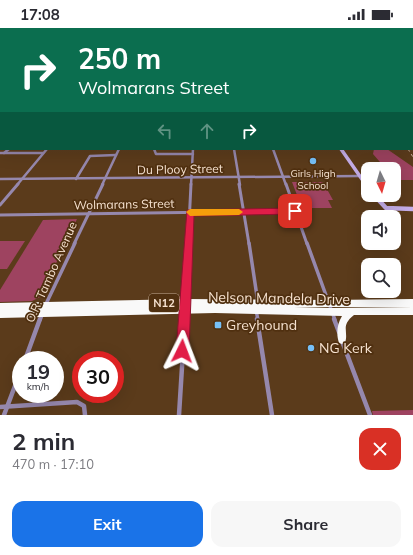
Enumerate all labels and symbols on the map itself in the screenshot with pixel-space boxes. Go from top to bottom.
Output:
marker: Girls High School [308,156,318,166]
street label: Du Plooy Street [137,161,223,177]
north arrow [361,162,401,202]
place label: Girls High School [290,167,336,192]
pin [278,194,312,228]
street label: Wolmarans Street [73,196,175,212]
street label: O.R. Tambo Avenue [22,219,80,325]
street label: Nelson Mandela Drive [208,288,350,308]
road number: N12 [149,294,179,312]
place label: Greyhound [226,316,297,334]
marker: Greyhound [213,320,223,330]
position arrow [161,330,203,372]
place label: NG Kerk [319,339,373,357]
marker: NG Kerk [306,343,316,353]
speed limit sign: 30 [72,351,124,403]

